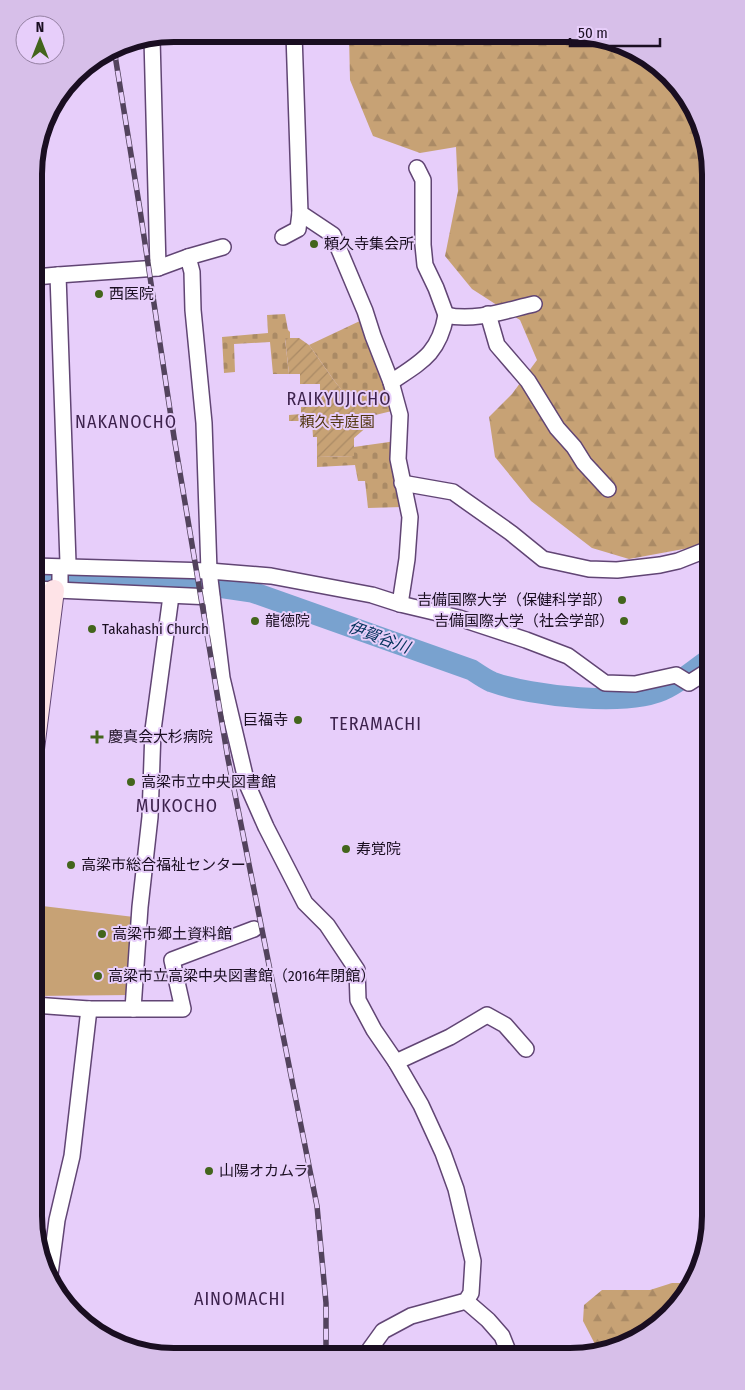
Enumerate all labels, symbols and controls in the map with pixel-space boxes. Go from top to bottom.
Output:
north arrow [15,15,65,65]
scale bar [570,15,660,47]
text: N [36,19,44,36]
text: 50 m [578,24,608,42]
place label: 頼久寺集会所 [324,235,414,253]
marker: 頼久寺集会所 [308,238,320,250]
place label: 西医院 [109,285,154,303]
marker: 西医院 [93,288,105,300]
district label: RAIKYUJICHO [287,388,391,410]
district label: NAKANOCHO [75,411,177,433]
park label: 頼久寺庭園 [299,413,375,431]
place label: 吉備国際大学（保健科学部） [417,591,612,609]
marker: 吉備国際大学（保健科学部） [616,594,628,606]
place label: 龍徳院 [265,612,310,630]
place label: 吉備国際大学（社会学部） [434,612,614,630]
marker: 龍徳院 [249,615,261,627]
marker: 吉備国際大学（社会学部） [618,615,630,627]
water label: 伊賀谷川 [346,617,414,658]
place label: Takahashi Church [102,620,209,638]
marker: Takahashi Church [86,623,98,635]
place label: 巨福寺 [243,711,288,729]
district label: TERAMACHI [330,713,422,735]
marker: 巨福寺 [292,714,304,726]
place label: 慶真会大杉病院 [108,728,213,746]
marker: 慶真会大杉病院 [90,730,104,744]
place label: 高梁市立中央図書館 [141,773,276,791]
marker: 高梁市立中央図書館 [125,776,137,788]
district label: MUKOCHO [136,795,218,817]
place label: 寿覚院 [356,840,401,858]
marker: 寿覚院 [340,843,352,855]
place label: 高梁市総合福祉センター [81,856,246,874]
marker: 高梁市総合福祉センター [65,859,77,871]
place label: 高梁市郷土資料館 [112,925,232,943]
marker: 高梁市郷土資料館 [96,928,108,940]
place label: 高梁市立高梁中央図書館（2016年閉館） [108,967,375,985]
marker: 高梁市立高梁中央図書館（2016年閉館） [92,970,104,982]
place label: 山陽オカムラ [219,1162,308,1180]
marker: 山陽オカムラ [203,1165,215,1177]
district label: AINOMACHI [194,1288,286,1310]

